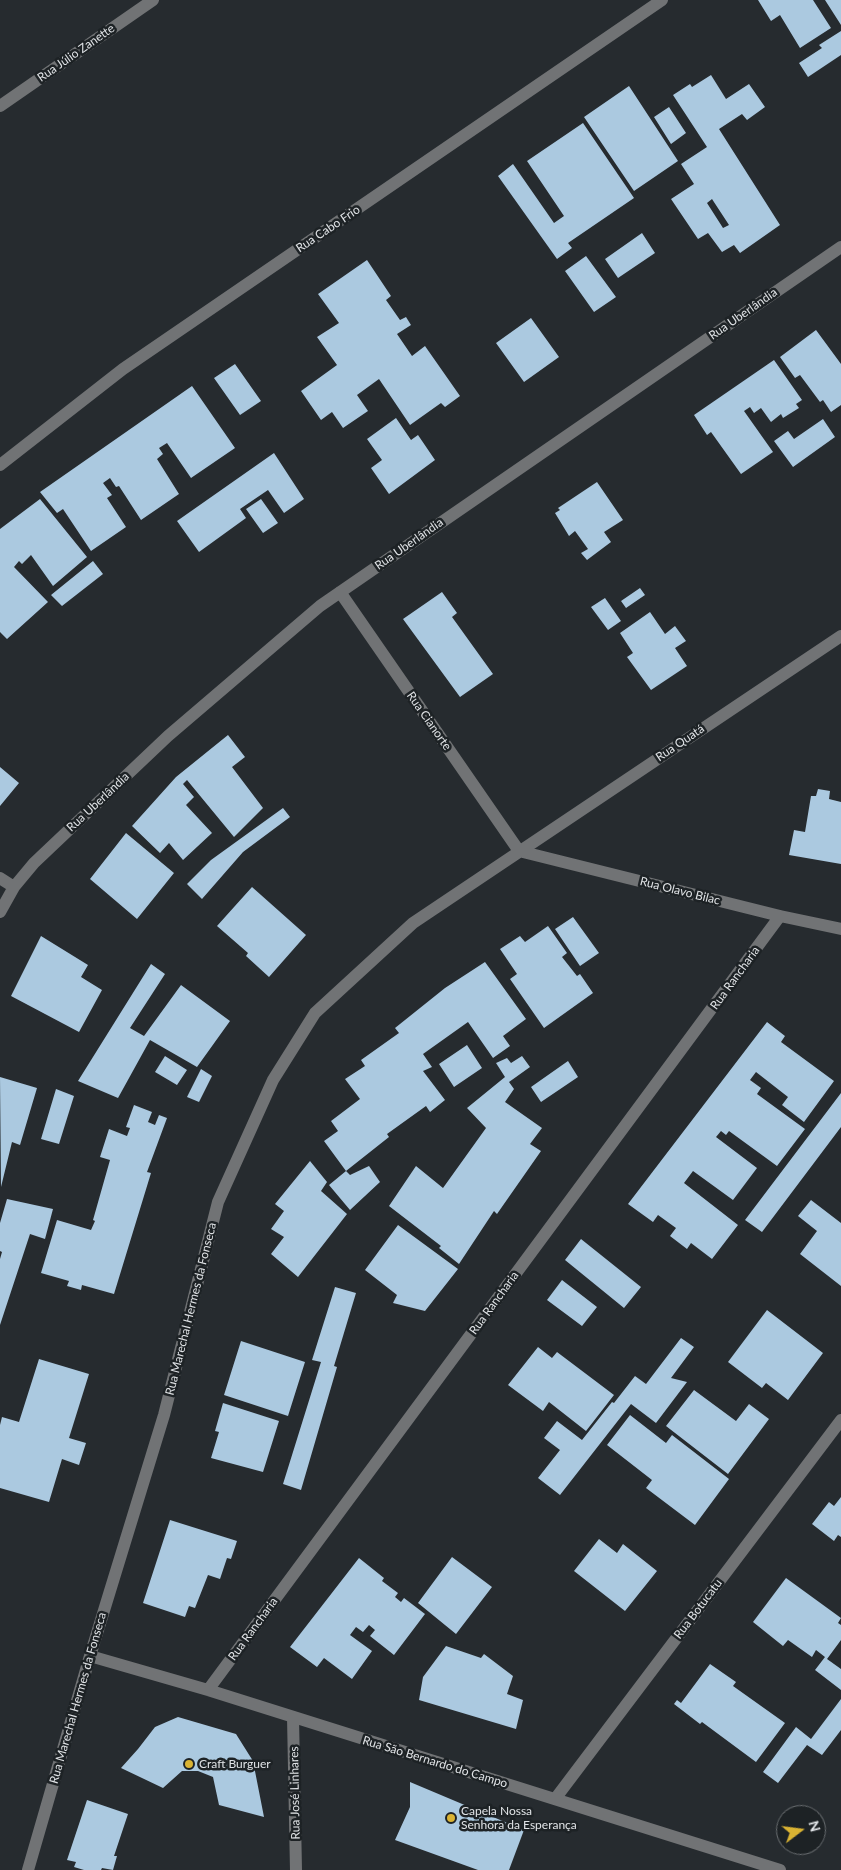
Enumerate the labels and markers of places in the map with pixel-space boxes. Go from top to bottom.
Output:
place label: Craft Burguer [199,1757,271,1771]
marker: Craft Burguer [183,1758,195,1770]
place label: Capela Nossa Senhora da Esperança [461,1804,577,1832]
marker: Capela Nossa Senhora da Esperança [445,1812,457,1824]

